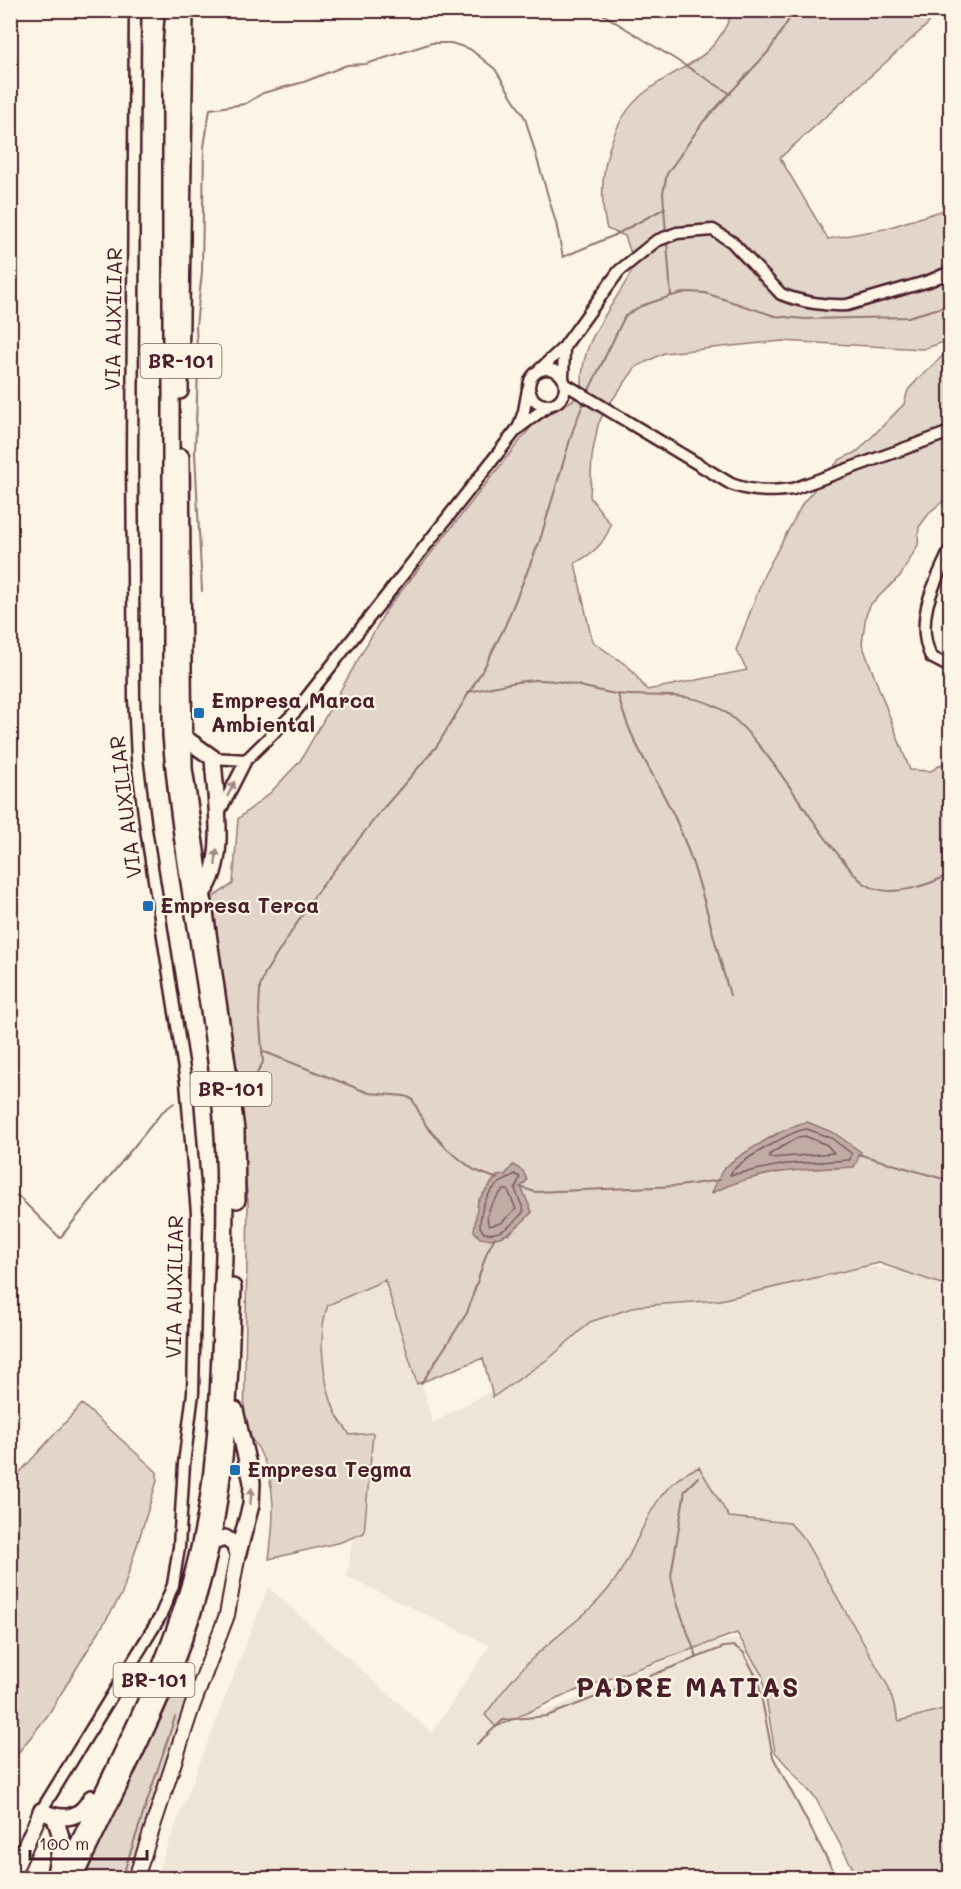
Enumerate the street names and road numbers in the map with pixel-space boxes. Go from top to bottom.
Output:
street label: VIA AUXILIAR [98,247,127,391]
road number: BR-101 [140,344,222,378]
street label: VIA AUXILIAR [102,734,147,880]
road number: BR-101 [190,1072,272,1106]
street label: VIA AUXILIAR [159,1215,188,1359]
road number: BR-101 [114,1663,195,1697]

